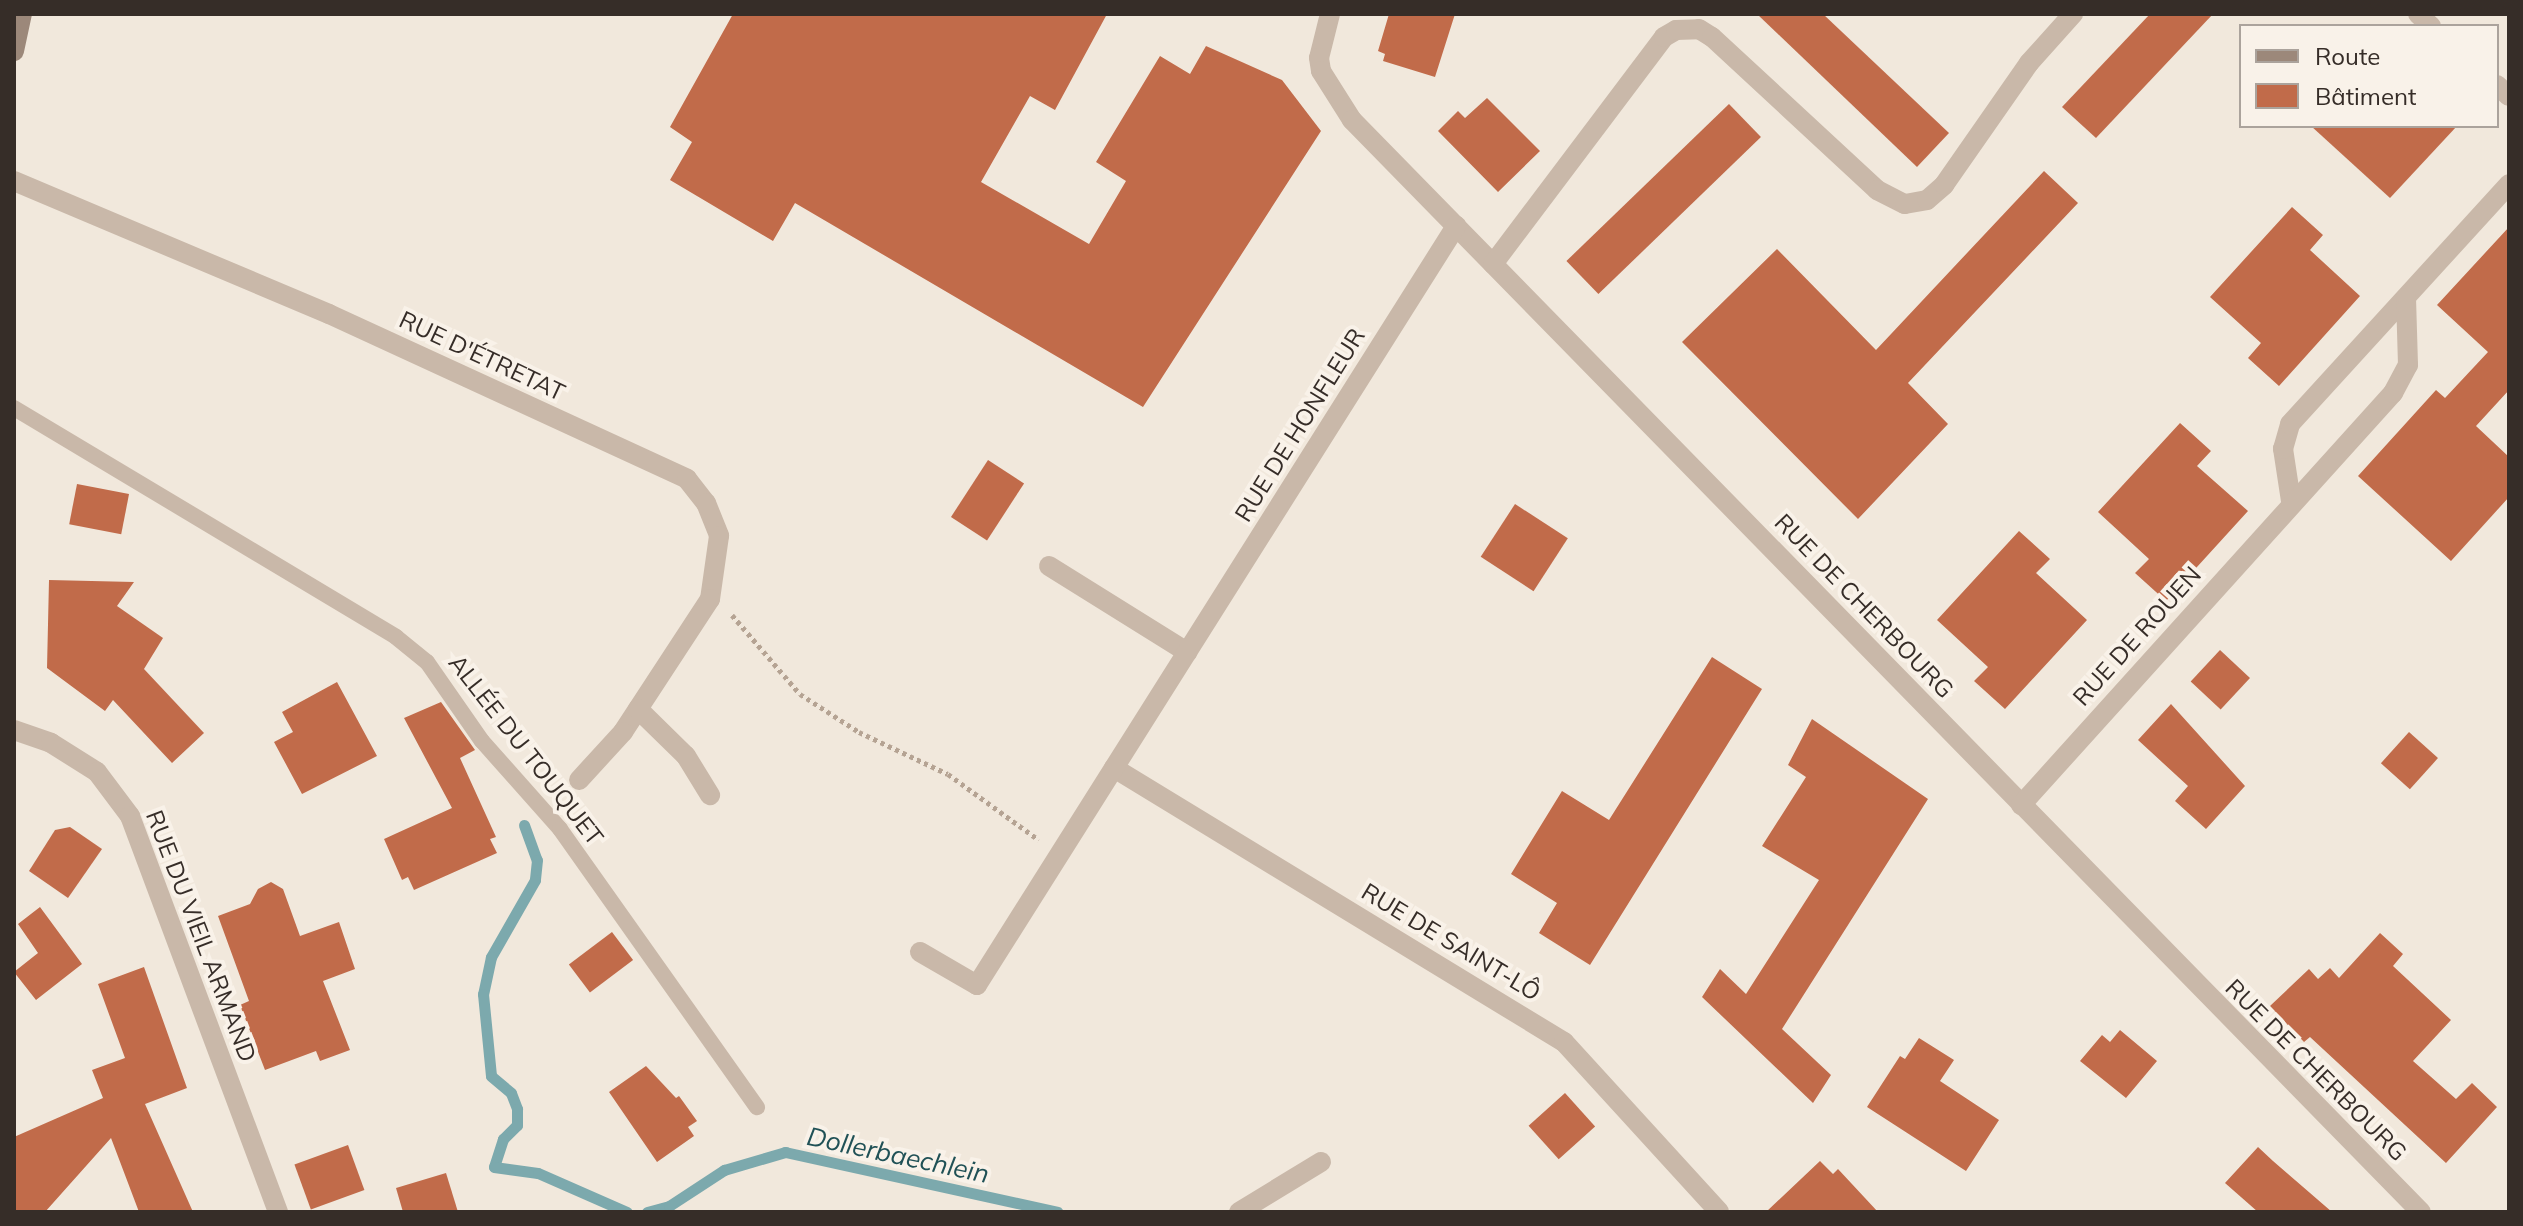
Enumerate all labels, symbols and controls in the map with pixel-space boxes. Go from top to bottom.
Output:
legend [2239,24,2499,128]
text: Route [2315,41,2380,71]
text: Bâtiment [2315,81,2416,111]
street label: RUE D'ÉTRETAT [395,305,569,407]
street label: RUE DE HONFLEUR [1229,323,1371,527]
street label: RUE DE CHERBOURG [1769,508,1959,704]
street label: RUE DE ROUEN [2067,560,2207,712]
street label: ALLÉE DU TOUQUET [443,649,609,851]
street label: RUE DU VIEIL ARMAND [140,806,262,1066]
street label: RUE DE SAINT-LÔ [1356,877,1546,1007]
street label: RUE DE CHERBOURG [2219,973,2413,1167]
water label: Dollerbaechlein [804,1120,992,1190]

